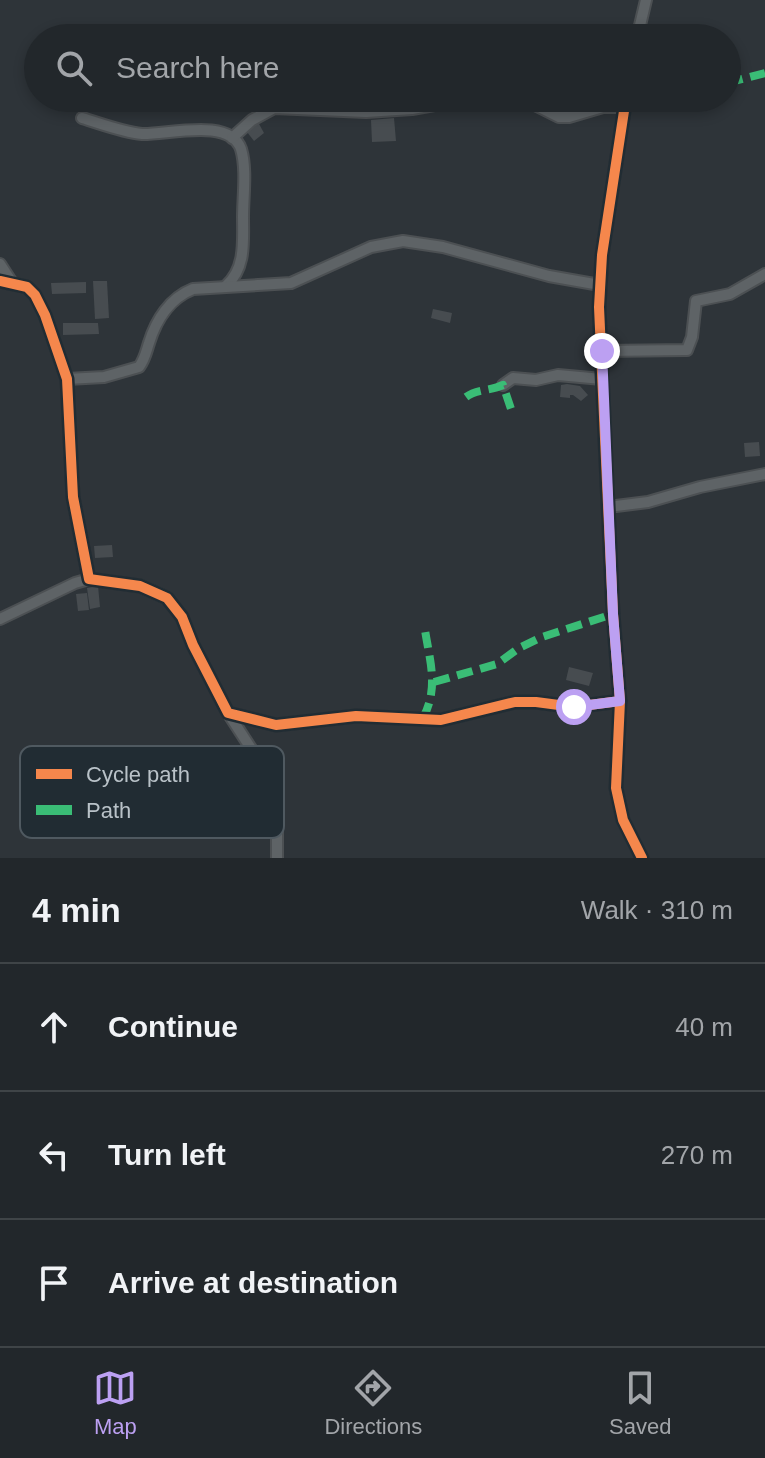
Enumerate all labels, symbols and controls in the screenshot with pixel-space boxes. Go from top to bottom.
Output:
search box [24,24,741,112]
icon: search [52,46,96,90]
text: Search here [116,51,279,84]
route end [584,333,620,369]
route start [556,689,592,725]
legend [20,746,284,838]
text: Cycle path [86,762,190,787]
text: Path [86,798,131,823]
text: 4 min [32,891,121,929]
text: Walk · 310 m [581,895,733,925]
icon: ahead [32,1005,76,1049]
text: Continue [108,1010,238,1043]
text: 40 m [675,1012,733,1042]
icon: left [32,1133,76,1177]
text: Turn left [108,1138,226,1171]
text: 270 m [661,1140,733,1170]
icon: arrive [32,1261,76,1305]
text: Arrive at destination [108,1266,398,1299]
tab: Map [93,1366,137,1440]
tab: Directions [324,1366,422,1440]
tab: Saved [609,1366,672,1440]

